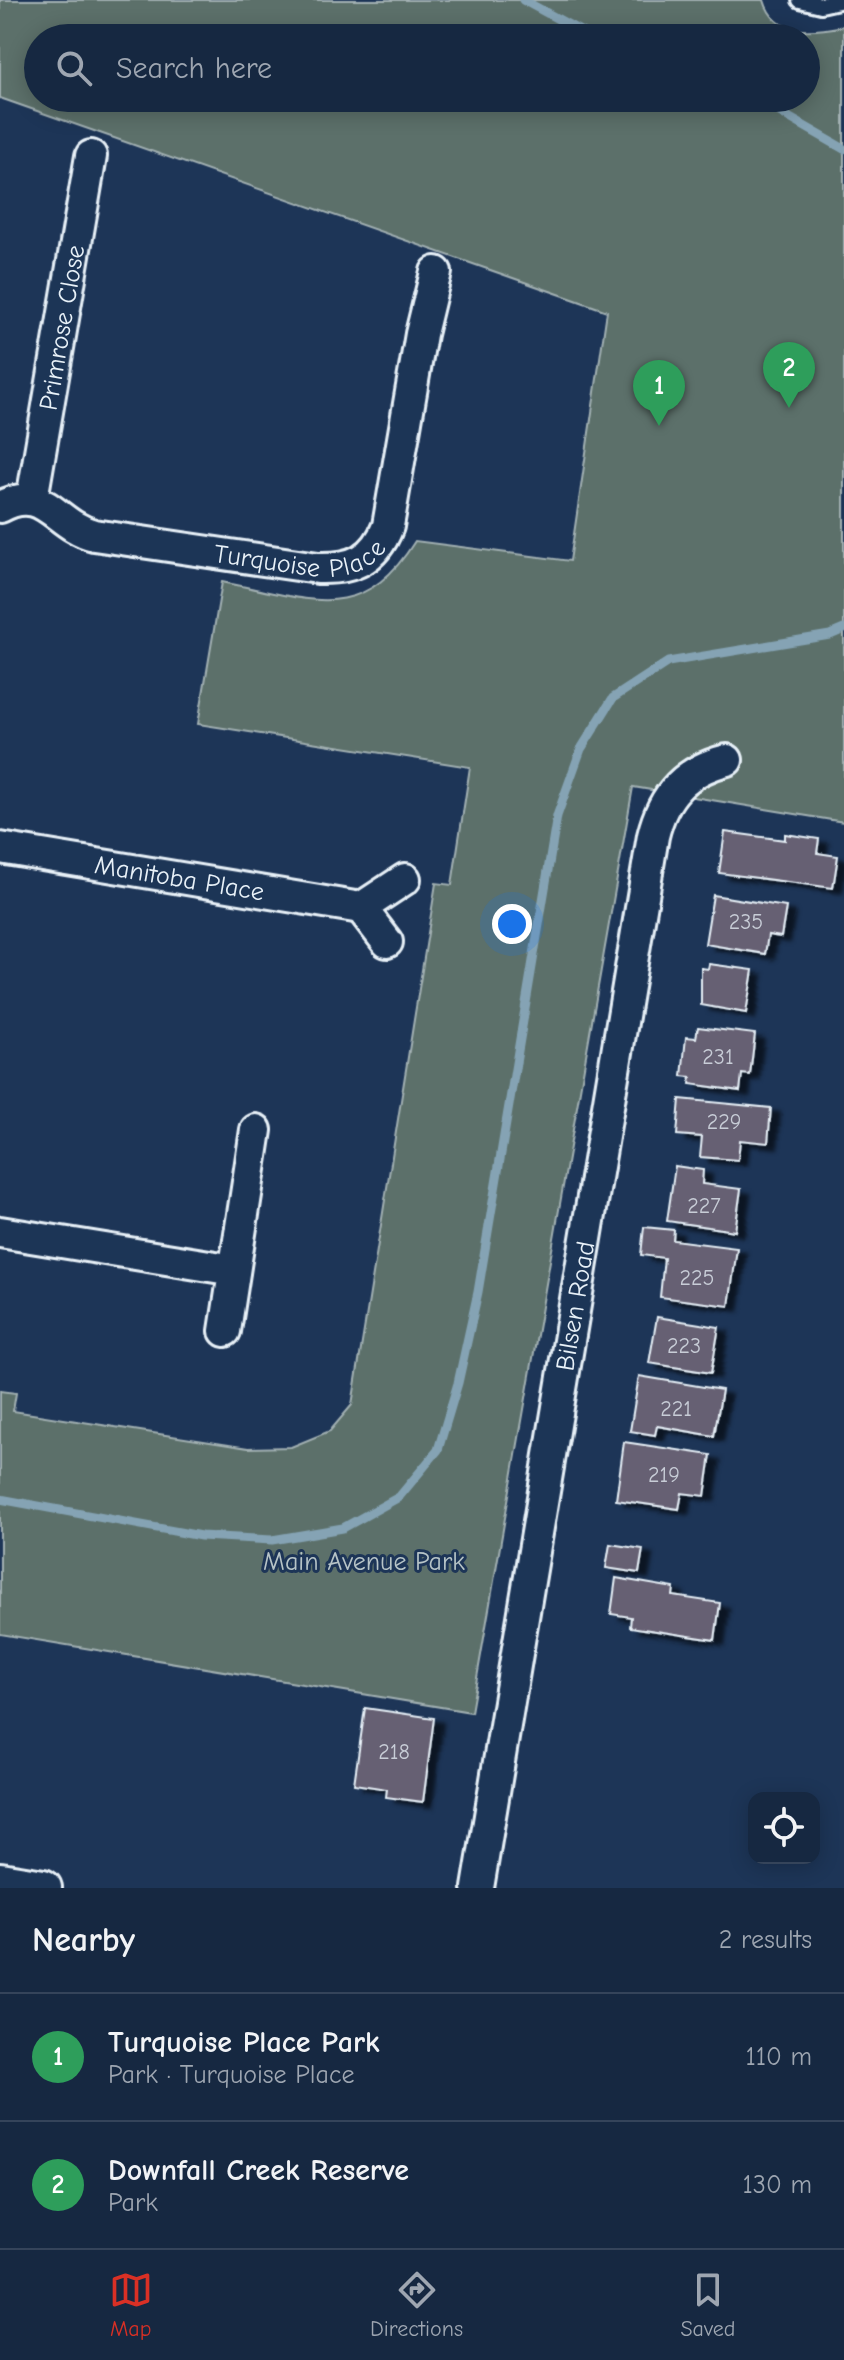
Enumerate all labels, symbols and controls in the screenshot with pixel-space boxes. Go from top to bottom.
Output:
search box [24,24,820,112]
icon: search [52,46,96,90]
text: Search here [116,51,272,86]
street label: Primrose Close [34,243,91,413]
pin: 2 [763,342,815,408]
pin: 1 [633,360,685,426]
street label: Turquoise Place [212,534,392,584]
street label: Manitoba Place [92,850,266,908]
your location [492,904,532,944]
house number: 235 [729,909,763,935]
house number: 231 [702,1044,734,1070]
house number: 229 [707,1109,741,1135]
house number: 227 [687,1193,721,1219]
street label: Bilsen Road [550,1239,601,1373]
house number: 225 [680,1265,714,1291]
house number: 223 [667,1333,701,1359]
house number: 221 [660,1396,692,1422]
house number: 219 [648,1462,680,1488]
park label: Main Avenue Park [263,1547,465,1577]
house number: 218 [378,1739,410,1765]
map controls [748,1792,820,1864]
button: locate [748,1792,820,1864]
text: Nearby [32,1920,135,1960]
text: 2 results [719,1925,812,1955]
text: Turquoise Place Park [108,2025,380,2060]
text: 1 [53,2042,63,2072]
text: 110 m [745,2042,812,2072]
text: Park · Turquoise Place [108,2060,355,2090]
text: Downfall Creek Reserve [108,2153,409,2188]
text: 2 [52,2170,64,2200]
text: 130 m [743,2170,812,2200]
text: Park [108,2188,158,2218]
tab: Map [109,2268,153,2342]
tab: Directions [370,2268,463,2342]
tab: Saved [680,2268,735,2342]

